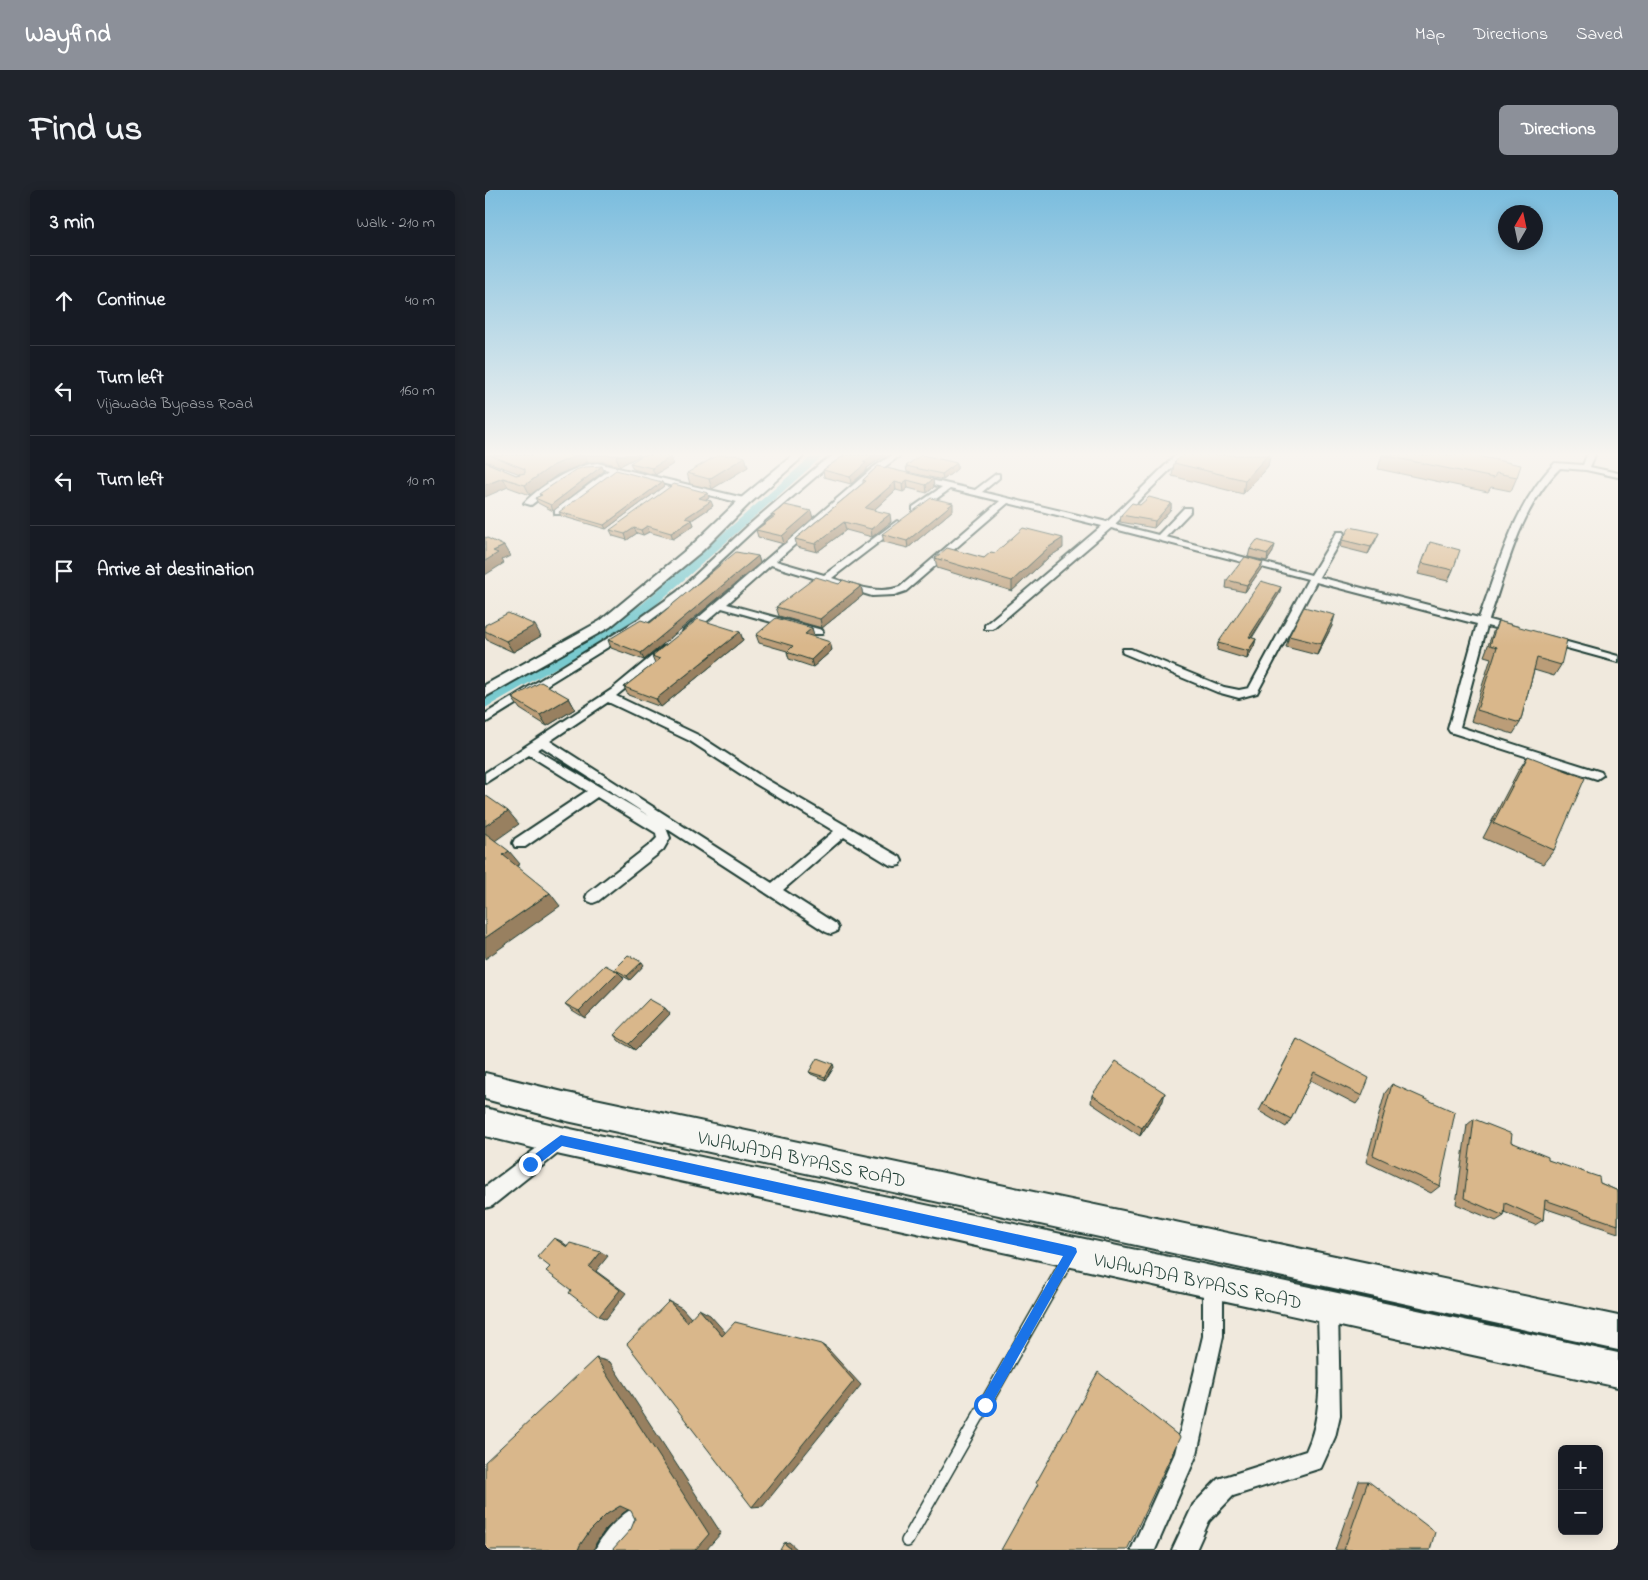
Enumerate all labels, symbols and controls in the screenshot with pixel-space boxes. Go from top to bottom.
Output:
text: Wayfind [25,18,111,53]
text: Map [1415,22,1445,48]
text: Directions [1473,22,1548,48]
text: Saved [1576,22,1623,48]
text: Find us [30,105,142,156]
button: Directions [1499,105,1618,155]
north arrow [1498,205,1543,250]
text: 3 min [50,208,94,238]
text: Walk · 210 m [356,211,435,235]
icon: ahead [50,287,78,315]
text: Continue [97,287,165,314]
text: 40 m [405,289,435,313]
text: Turn left [97,365,164,392]
icon: left [50,377,78,405]
text: 160 m [400,379,435,403]
text: Vijawada Bypass Road [97,392,253,416]
icon: left [50,467,78,495]
text: Turn left [97,467,164,494]
text: 10 m [407,469,435,493]
icon: arrive [50,557,78,585]
text: Arrive at destination [97,557,254,584]
street label: VIJAWADA BYPASS ROAD [694,1125,908,1196]
route end [519,1153,542,1176]
street label: VIJAWADA BYPASS ROAD [1090,1247,1304,1318]
route start [974,1394,997,1417]
map controls [1558,1445,1603,1535]
button: + [1558,1445,1603,1490]
button: − [1558,1490,1603,1535]

